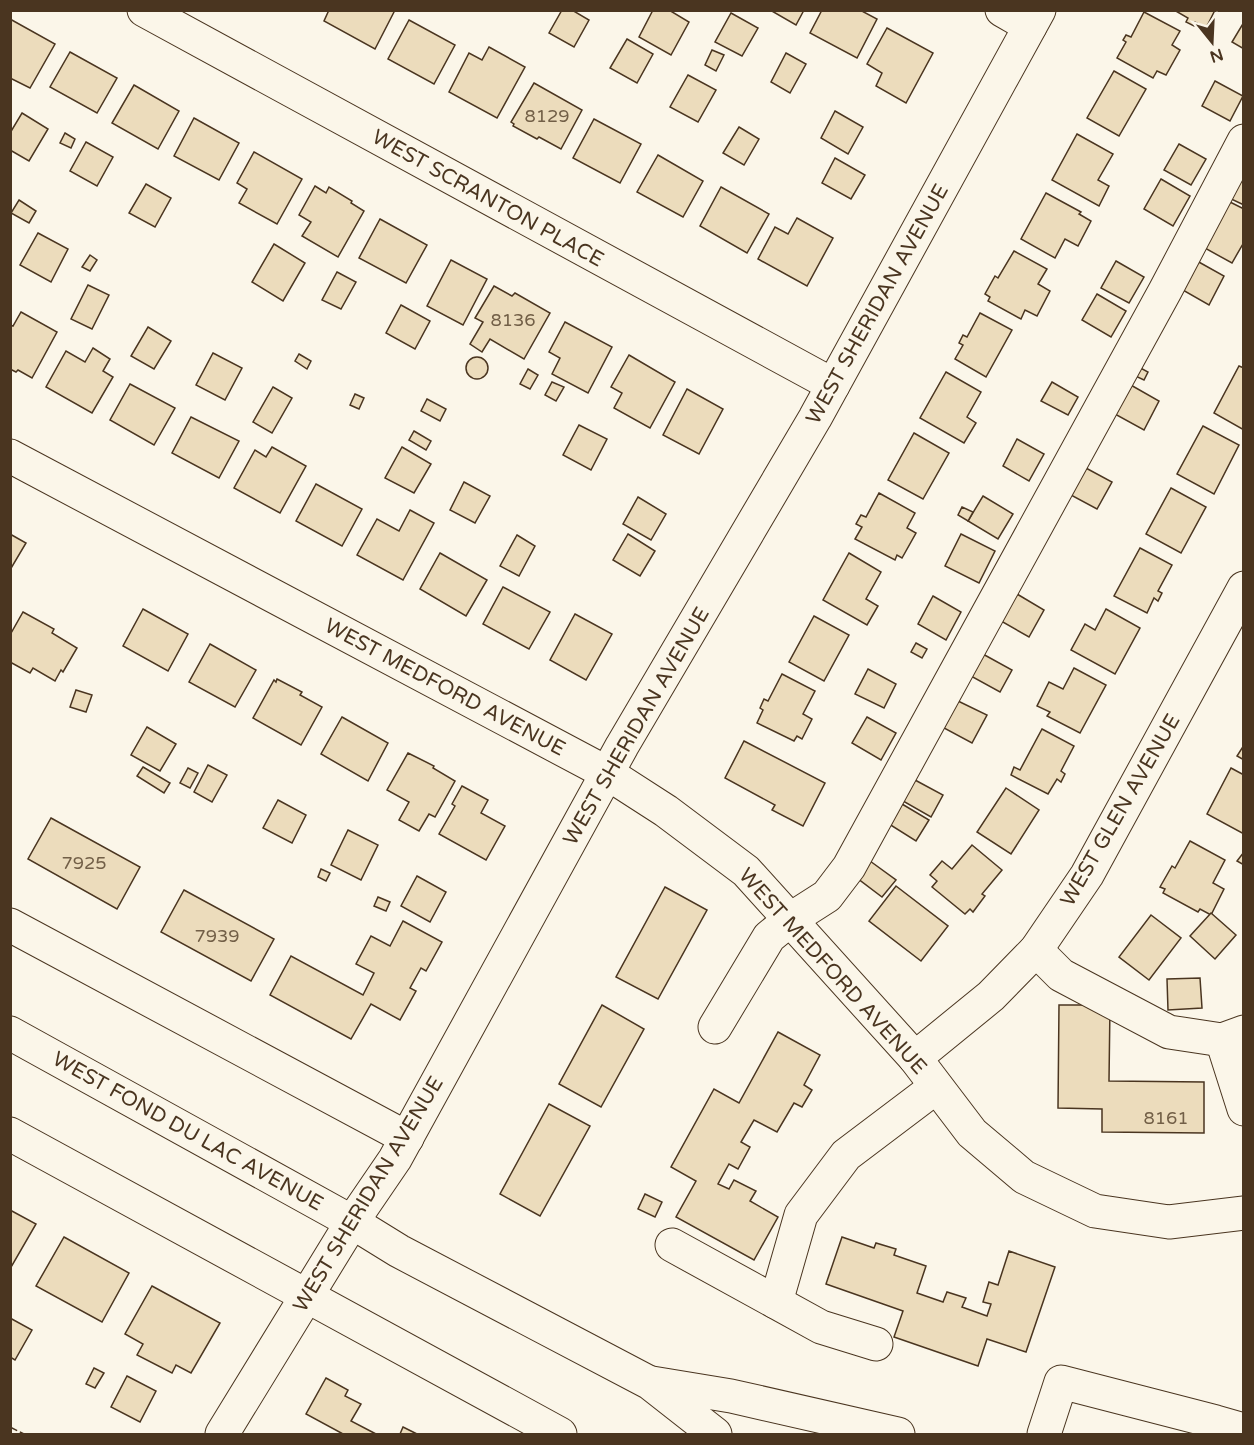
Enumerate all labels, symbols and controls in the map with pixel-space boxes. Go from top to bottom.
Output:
north arrow [1182,12,1242,72]
text: N [1207,44,1226,67]
house number: 8129 [524,105,570,127]
street label: WEST SCRANTON PLACE [368,124,608,273]
street label: WEST SHERIDAN AVENUE [801,180,954,429]
house number: 8136 [490,309,536,331]
street label: WEST SHERIDAN AVENUE [558,603,715,850]
street label: WEST MEDFORD AVENUE [320,613,569,762]
street label: WEST GLEN AVENUE [1055,710,1186,911]
house number: 7925 [61,852,107,874]
street label: WEST MEDFORD AVENUE [733,863,932,1080]
house number: 7939 [194,925,240,947]
street label: WEST FOND DU LAC AVENUE [48,1046,327,1216]
street label: WEST SHERIDAN AVENUE [288,1072,449,1317]
house number: 8161 [1143,1107,1189,1129]

